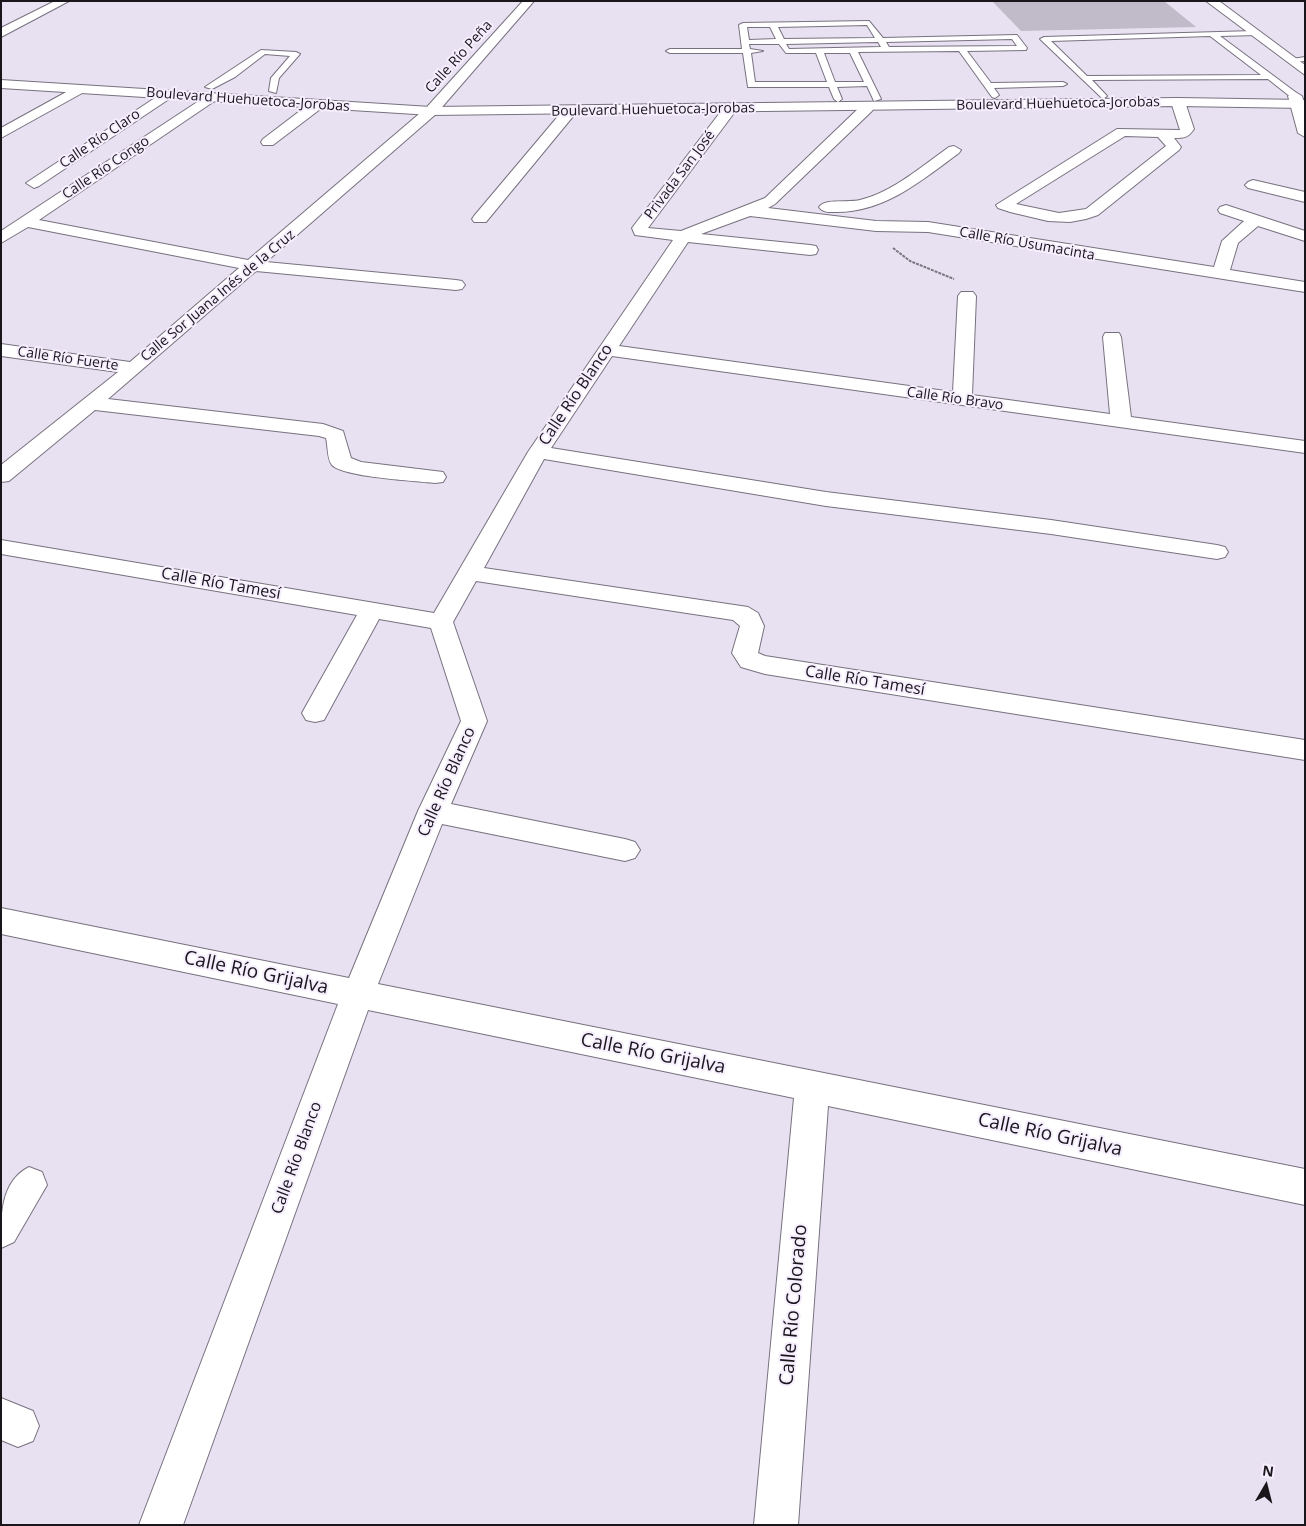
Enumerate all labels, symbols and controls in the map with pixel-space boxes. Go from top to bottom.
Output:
street label: Calle Río Peña [422,17,496,97]
street label: Boulevard Huehuetoca-Jorobas [146,85,350,115]
street label: Boulevard Huehuetoca-Jorobas [956,94,1160,114]
street label: Boulevard Huehuetoca-Jorobas [551,100,755,120]
street label: Calle Río Claro [56,106,144,172]
street label: Privada San José [641,127,719,223]
street label: Calle Río Congo [59,133,153,203]
street label: Calle Río Usumacinta [958,224,1096,264]
street label: Calle Sor Juana Inés de la Cruz [137,227,299,365]
street label: Calle Río Blanco [535,341,617,449]
street label: Calle Río Fuerte [17,344,119,374]
street label: Calle Río Bravo [906,384,1004,414]
street label: Calle Río Tamesí [160,564,282,604]
street label: Calle Río Tamesí [804,662,926,700]
street label: Calle Río Blanco [414,724,480,840]
street label: Calle Río Grijalva [182,947,330,999]
street label: Calle Río Grijalva [579,1029,727,1079]
street label: Calle Río Blanco [268,1099,326,1217]
street label: Calle Río Grijalva [976,1109,1124,1161]
street label: Calle Río Colorado [776,1224,812,1386]
text: N [1261,1460,1275,1481]
north arrow [1241,1461,1291,1511]

